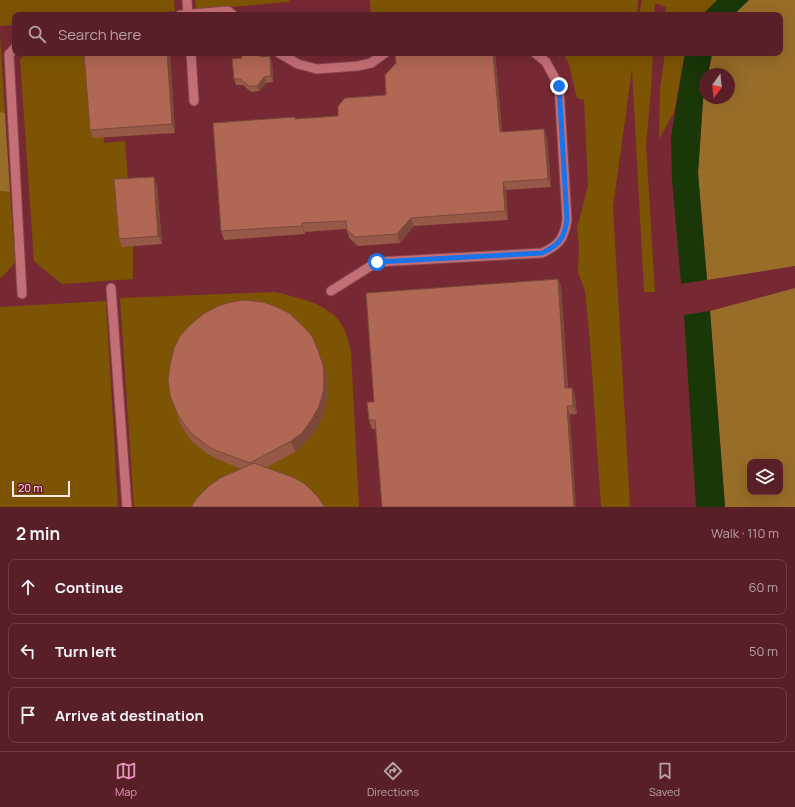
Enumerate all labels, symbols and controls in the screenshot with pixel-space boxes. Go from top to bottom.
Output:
search box [12,12,783,56]
icon: search [26,23,48,45]
text: Search here [58,24,141,45]
north arrow [699,68,735,104]
route end [550,77,568,95]
route start [368,253,386,271]
map controls [747,459,783,495]
button: layers [747,459,783,495]
scale bar [12,479,70,498]
text: 20 m [18,480,43,495]
text: 2 min [16,522,60,545]
text: Walk · 110 m [711,524,779,542]
icon: ahead [17,576,39,598]
text: Continue [55,577,123,598]
text: 60 m [748,578,778,596]
icon: left [17,640,39,662]
text: Turn left [55,641,117,662]
text: 50 m [749,642,778,660]
icon: arrive [17,704,39,726]
text: Arrive at destination [55,705,204,726]
tab: Map [115,760,137,799]
tab: Directions [367,760,419,799]
tab: Saved [649,760,680,799]

